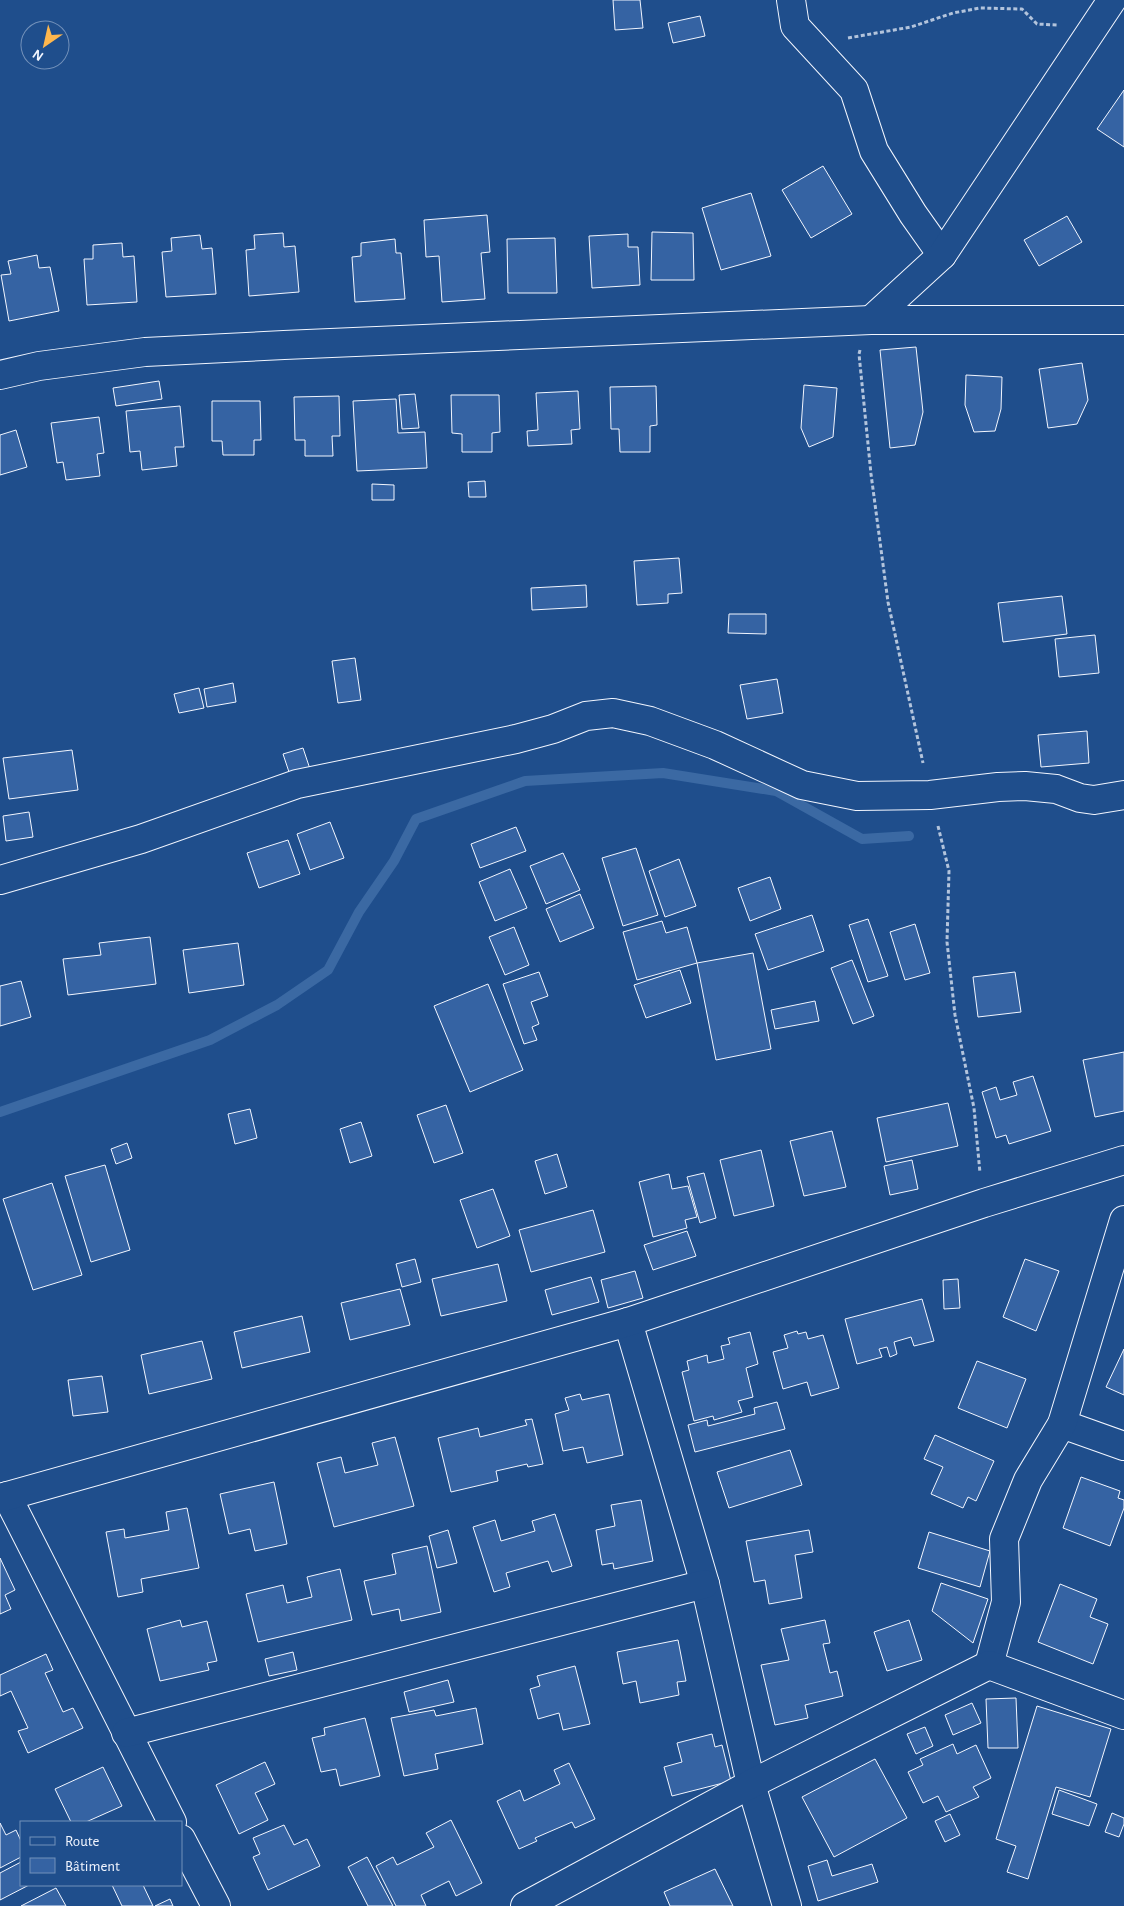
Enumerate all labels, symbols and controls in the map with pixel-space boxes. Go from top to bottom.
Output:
north arrow [20,20,70,70]
text: N [30,46,46,63]
legend [20,1821,182,1886]
text: Route [65,1834,99,1849]
text: Bâtiment [65,1859,120,1874]

